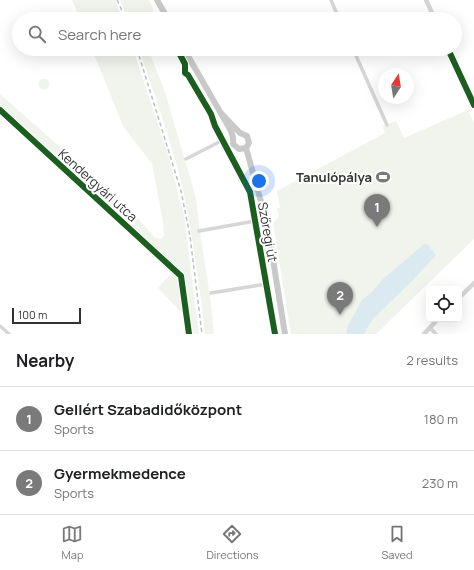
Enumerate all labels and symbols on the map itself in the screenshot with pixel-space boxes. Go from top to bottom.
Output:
north arrow [378,68,414,104]
street label: Kendergyári utca [54,145,142,225]
place label: Tanulópálya [296,168,372,186]
sports icon: Tanulópálya [375,169,391,185]
your location [249,171,269,191]
pin: 1 [364,194,390,227]
street label: Szőregi út [254,201,282,263]
pin: 2 [327,282,353,315]
scale bar [12,306,81,325]

